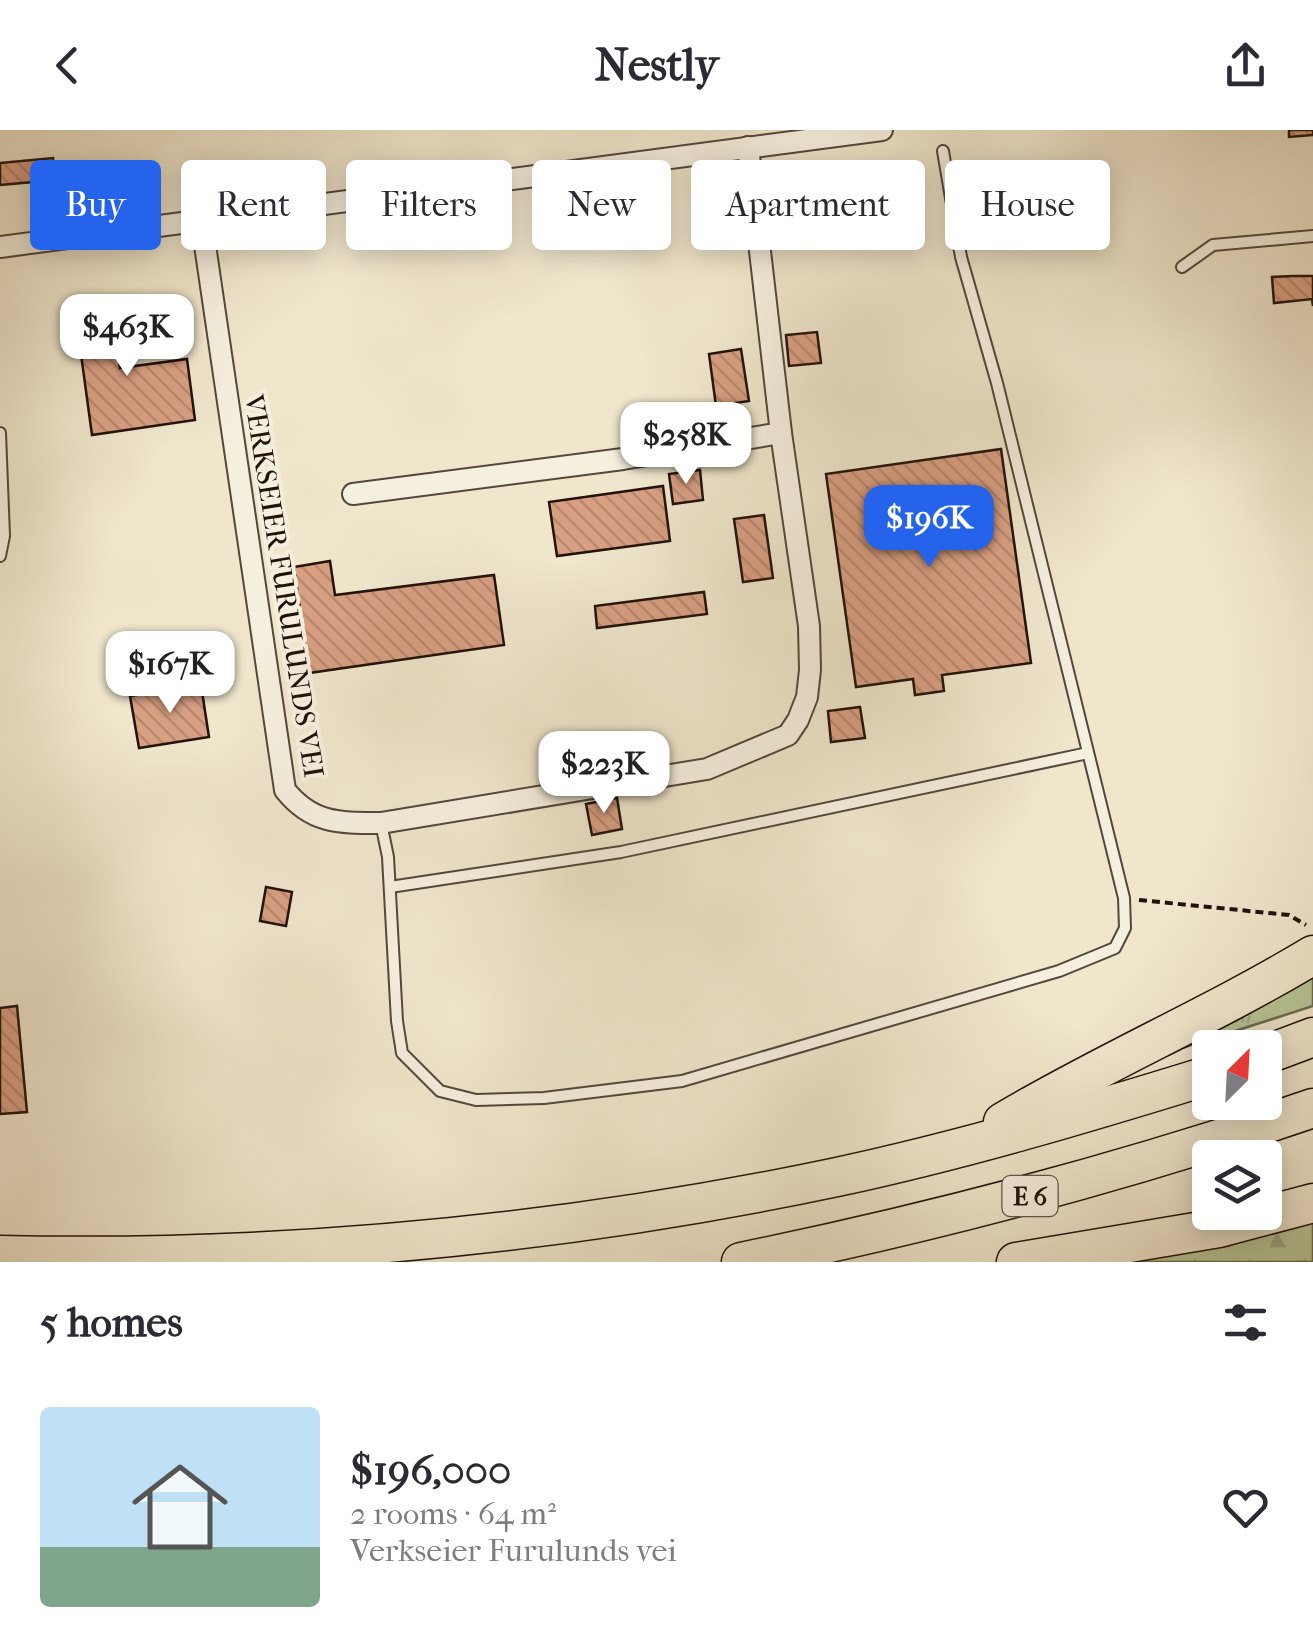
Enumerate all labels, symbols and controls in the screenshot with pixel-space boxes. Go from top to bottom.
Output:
icon: back [40,38,95,93]
icon: share [1218,38,1273,93]
text: Nestly [595,39,718,92]
chip: Buy [30,160,161,250]
chip: Rent [181,160,326,250]
chip: Filters [346,160,512,250]
chip: New [532,160,671,250]
chip: Apartment [691,160,925,250]
chip: House [945,160,1110,250]
pin: $463K [57,294,197,379]
text: $463K [82,308,172,345]
street label: VERKSEIER FURULUNDS VEI [237,391,331,780]
pin: $258K [616,402,756,487]
text: $258K [642,416,730,453]
pin: $196K [859,485,999,570]
text: $196K [886,499,972,536]
pin: $167K [100,631,240,716]
text: $167K [128,645,212,682]
pin: $223K [534,731,674,816]
text: $223K [561,745,647,782]
north arrow [1192,1030,1282,1120]
map controls [1192,1030,1282,1230]
button: layers [1192,1140,1282,1230]
road number: E 6 [1002,1176,1058,1216]
icon: filters [1218,1295,1273,1350]
text: 5 homes [40,1298,183,1347]
text: $196,000 [350,1446,511,1495]
icon: home [120,1447,240,1567]
icon: heart [1218,1480,1273,1535]
text: 2 rooms · 64 m² [350,1495,556,1532]
text: Verkseier Furulunds vei [350,1532,677,1569]

